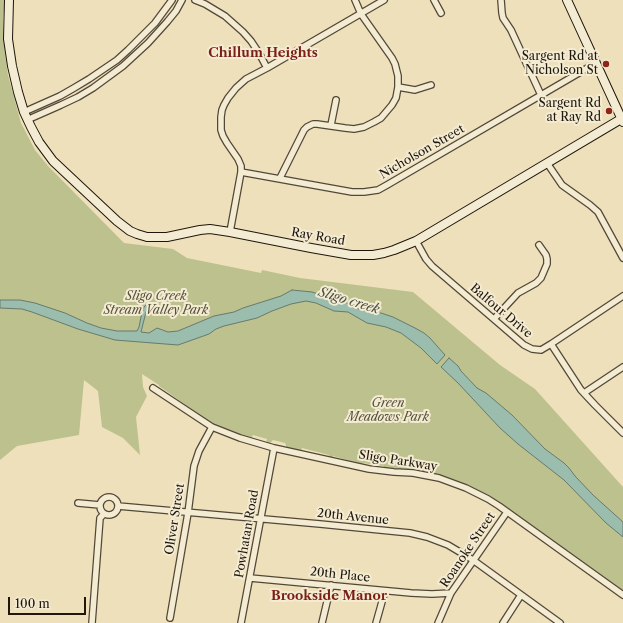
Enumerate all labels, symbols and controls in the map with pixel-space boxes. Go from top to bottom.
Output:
district label: Chillum Heights [208,45,318,61]
place label: Sargent Rd at Nicholson St [522,50,598,78]
marker: Sargent Rd at Nicholson St [601,59,611,69]
place label: Sargent Rd at Ray Rd [539,97,601,125]
marker: Sargent Rd at Ray Rd [604,106,614,116]
street label: Nicholson Street [377,122,467,182]
street label: Ray Road [290,225,346,249]
street label: Balfour Drive [467,281,535,341]
water label: Sligo creek [317,284,381,318]
park label: Sligo Creek Stream Valley Park [104,290,208,318]
park label: Green Meadows Park [347,397,429,425]
street label: Sligo Parkway [358,448,438,474]
street label: Oliver Street [162,482,188,556]
street label: Powhatan Road [232,489,262,579]
street label: 20th Avenue [316,506,390,528]
street label: Roanoke Street [438,510,498,590]
street label: 20th Place [309,565,371,585]
district label: Brookside Manor [271,588,387,604]
scale bar [10,589,88,615]
text: 100 m [15,596,50,611]

